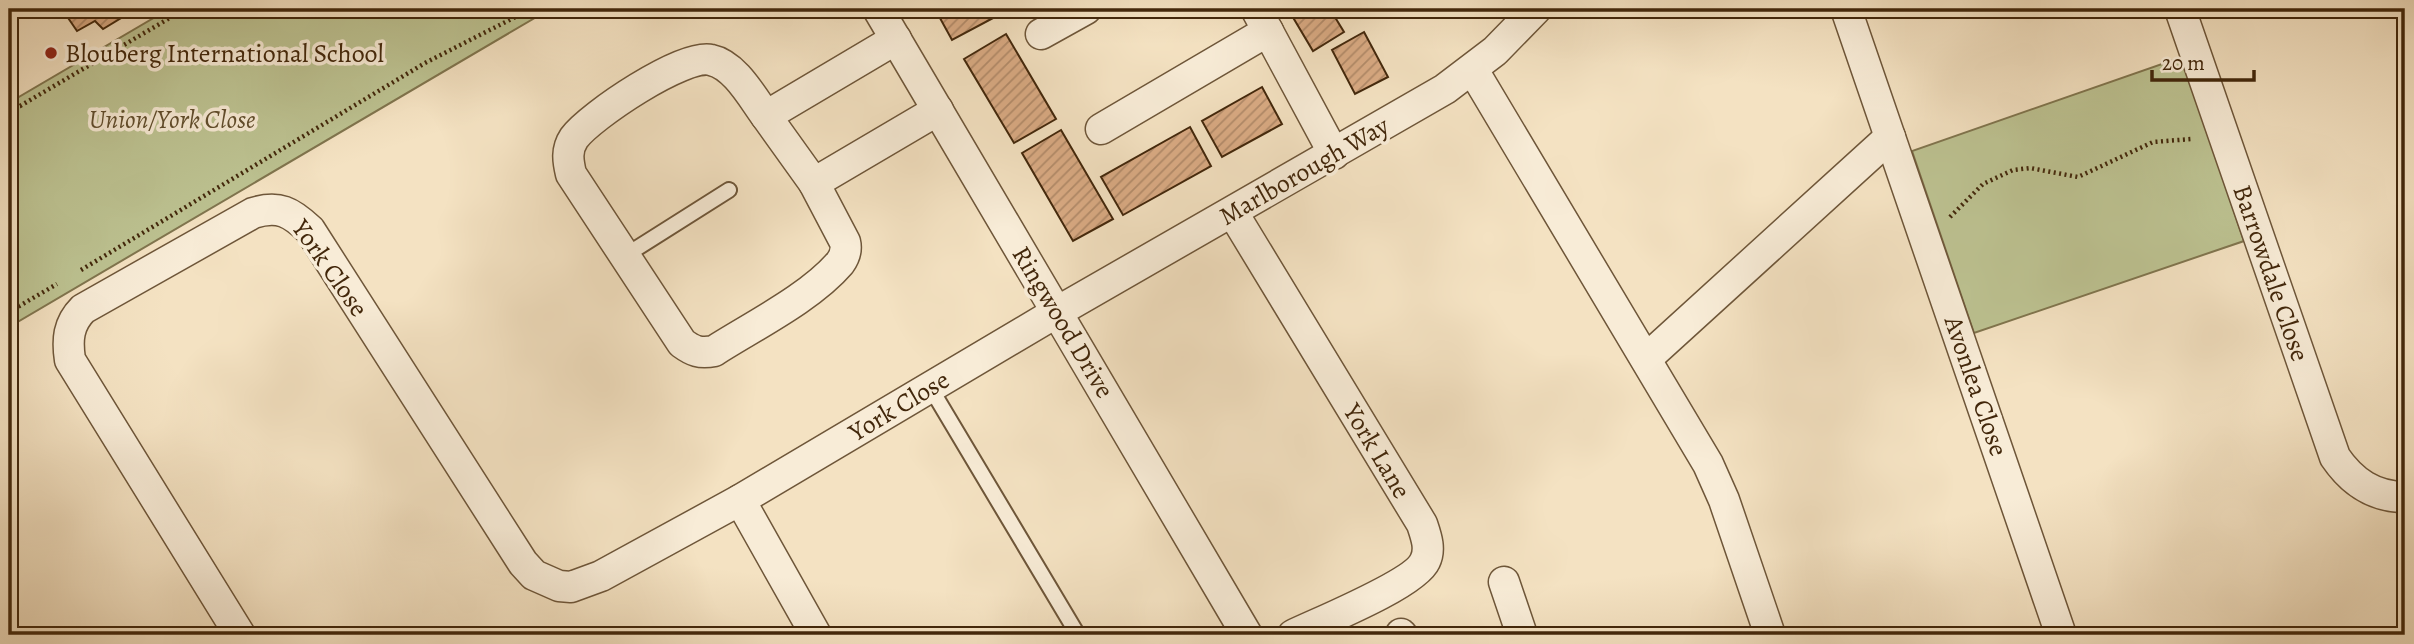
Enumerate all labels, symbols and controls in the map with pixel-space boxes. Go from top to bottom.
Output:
place label: Blouberg International School [65,36,384,71]
scale bar [2152,38,2253,82]
marker: Blouberg International School [43,45,59,61]
text: 20 m [2162,49,2205,77]
park label: Union/York Close [89,102,255,137]
street label: Marlborough Way [1213,108,1396,234]
street label: Barrowdale Close [2224,180,2318,366]
street label: York Close [283,211,376,324]
street label: Ringwood Drive [1004,239,1122,405]
street label: Avonlea Close [1935,310,2016,461]
street label: York Close [841,362,956,450]
street label: York Lane [1334,396,1419,505]

